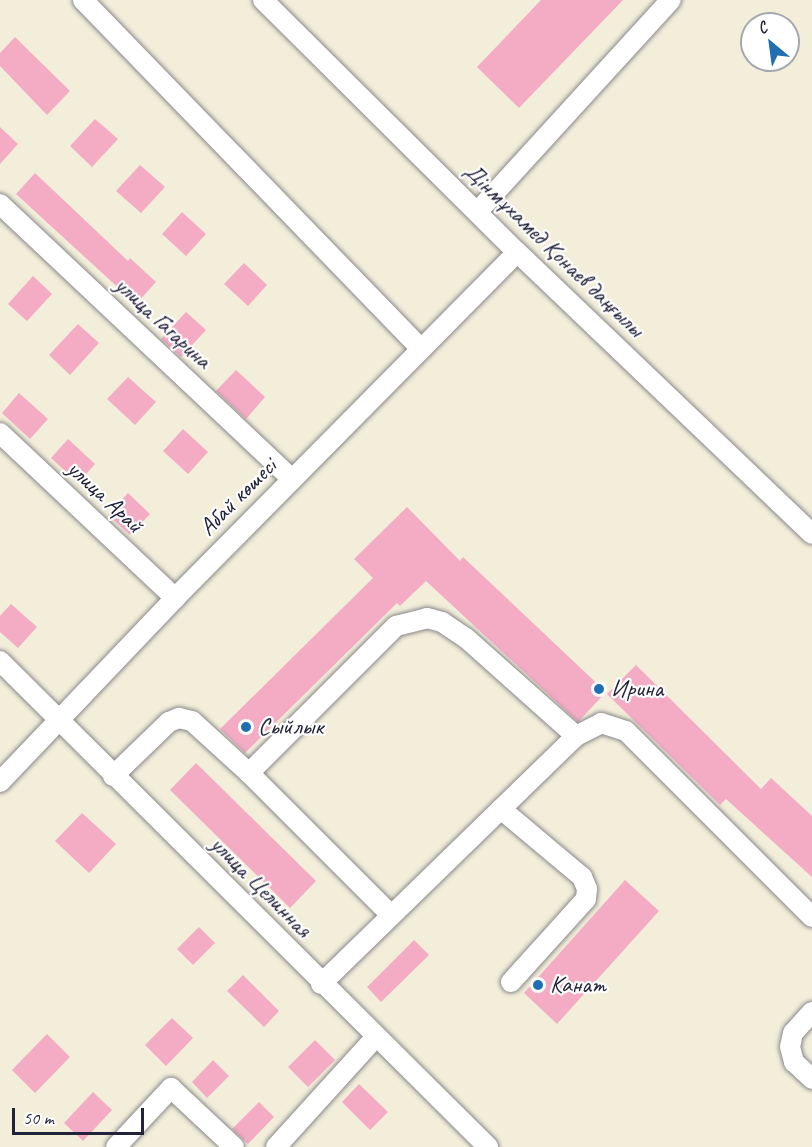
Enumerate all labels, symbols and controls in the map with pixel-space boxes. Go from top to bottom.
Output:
north arrow [740,12,800,72]
text: С [754,17,771,39]
street label: Дінмұхамед Қонаев даңғылы [458,156,650,344]
street label: улица Гагарина [108,271,218,375]
street label: Абай көшесі [193,452,283,542]
street label: улица Арай [61,455,149,539]
place label: Ирина [611,675,663,703]
marker: Ирина [592,682,606,696]
place label: Сыйлык [258,713,323,741]
marker: Сыйлык [239,720,253,734]
street label: улица Целинная [204,830,318,944]
place label: Канат [550,971,606,999]
marker: Канат [531,978,545,992]
scale bar [15,1096,147,1134]
text: 50 m [23,1107,54,1129]

